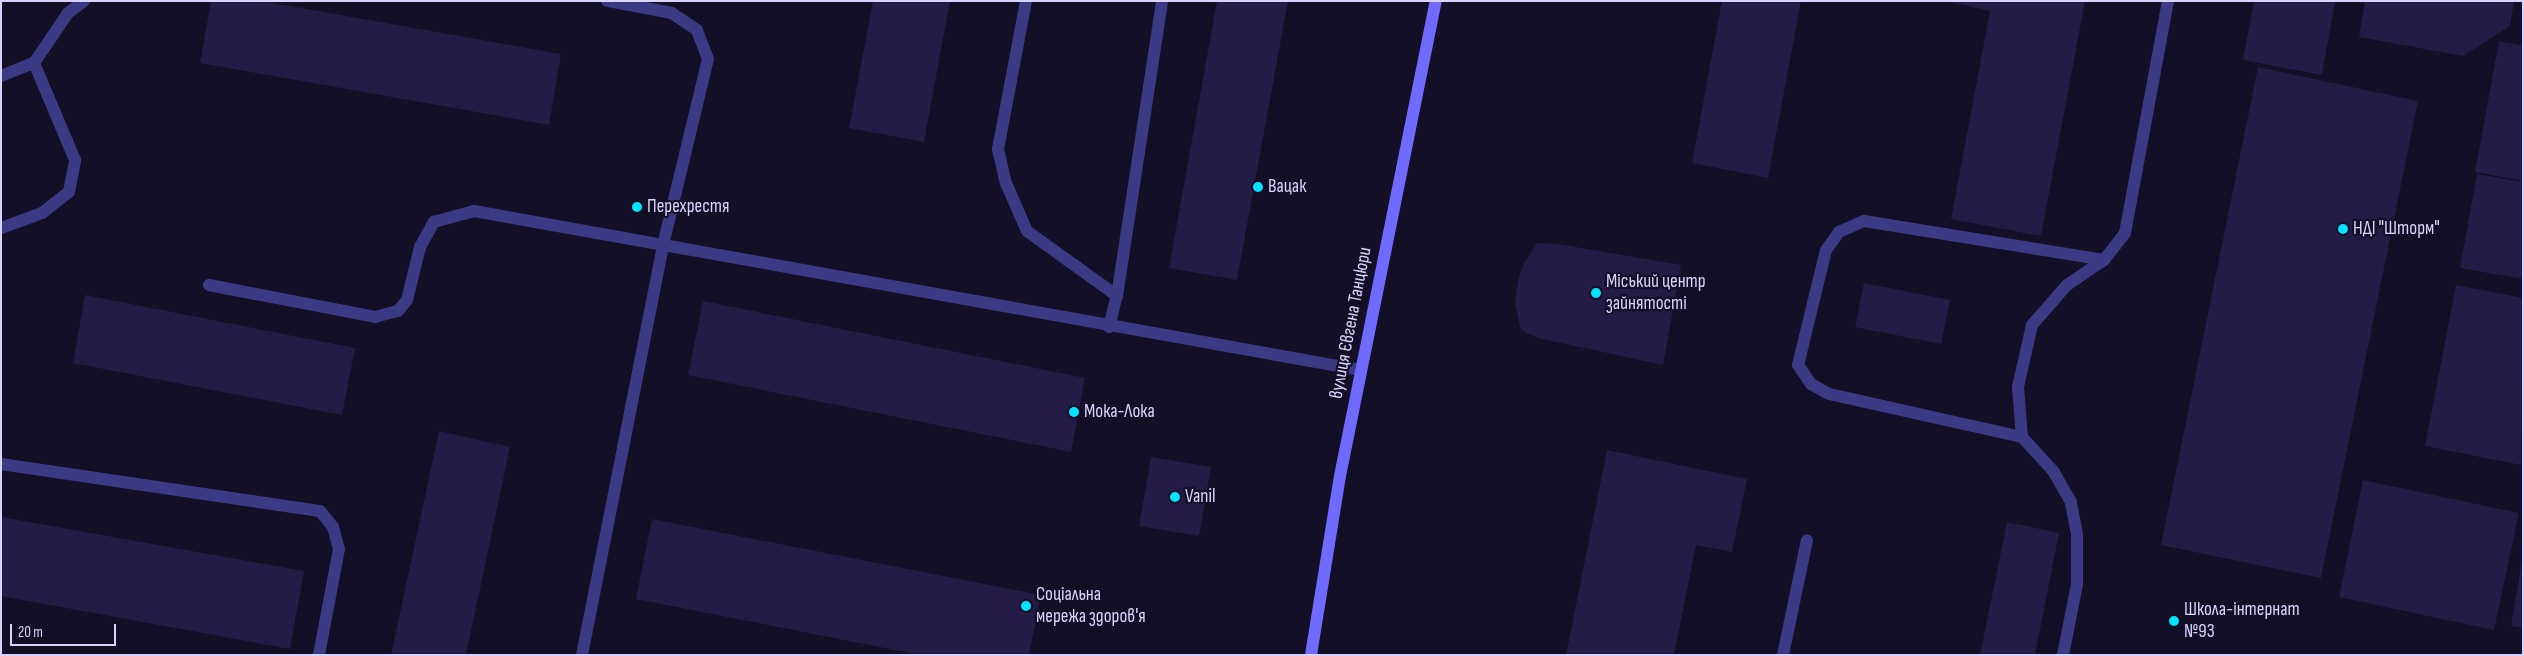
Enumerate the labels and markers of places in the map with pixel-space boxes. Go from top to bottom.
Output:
place label: Вацак [1268,176,1306,198]
marker: Вацак [1252,181,1264,193]
place label: Перехрестя [647,196,729,218]
marker: Перехрестя [631,201,643,213]
place label: НДІ "Шторм" [2353,218,2440,240]
marker: НДІ "Шторм" [2337,223,2349,235]
place label: Міський центр зайнятості [1606,271,1706,315]
marker: Міський центр зайнятості [1590,287,1602,299]
place label: Мока-Лока [1084,401,1155,423]
marker: Мока-Лока [1068,406,1080,418]
place label: Vanil [1185,486,1215,508]
marker: Vanil [1169,491,1181,503]
place label: Соціальна мережа здоров'я [1036,584,1146,628]
place label: Школа-інтернат №93 [2184,599,2300,643]
marker: Соціальна мережа здоров'я [1020,600,1032,612]
marker: Школа-інтернат №93 [2168,615,2180,627]

